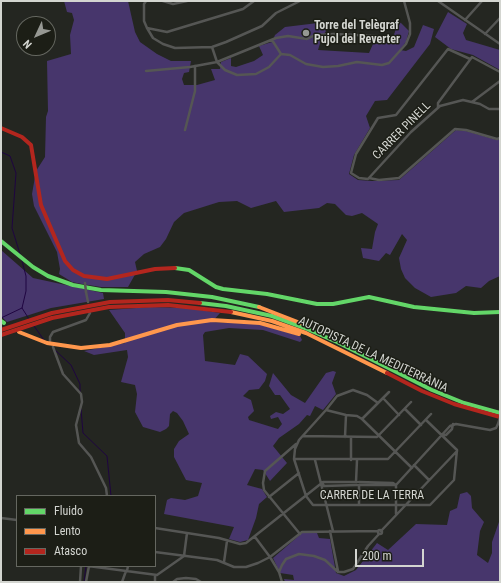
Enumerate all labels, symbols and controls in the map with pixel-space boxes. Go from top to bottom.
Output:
north arrow [16,16,56,56]
place label: Torre del Telègraf Pujol del Reverter [314,19,400,47]
marker: Torre del Telègraf Pujol del Reverter [301,28,311,38]
text: N [21,37,35,51]
street label: CARRER PINELL [370,99,434,163]
street label: AUTOPISTA DE LA MEDITERRÀNIA [296,314,450,396]
street label: CARRER DE LA TERRA [320,489,424,503]
legend [16,495,156,567]
text: Fluido [54,504,83,518]
text: Lento [54,524,81,538]
scale bar [357,541,426,567]
text: Atasco [54,544,87,558]
text: 200 m [362,549,392,563]

